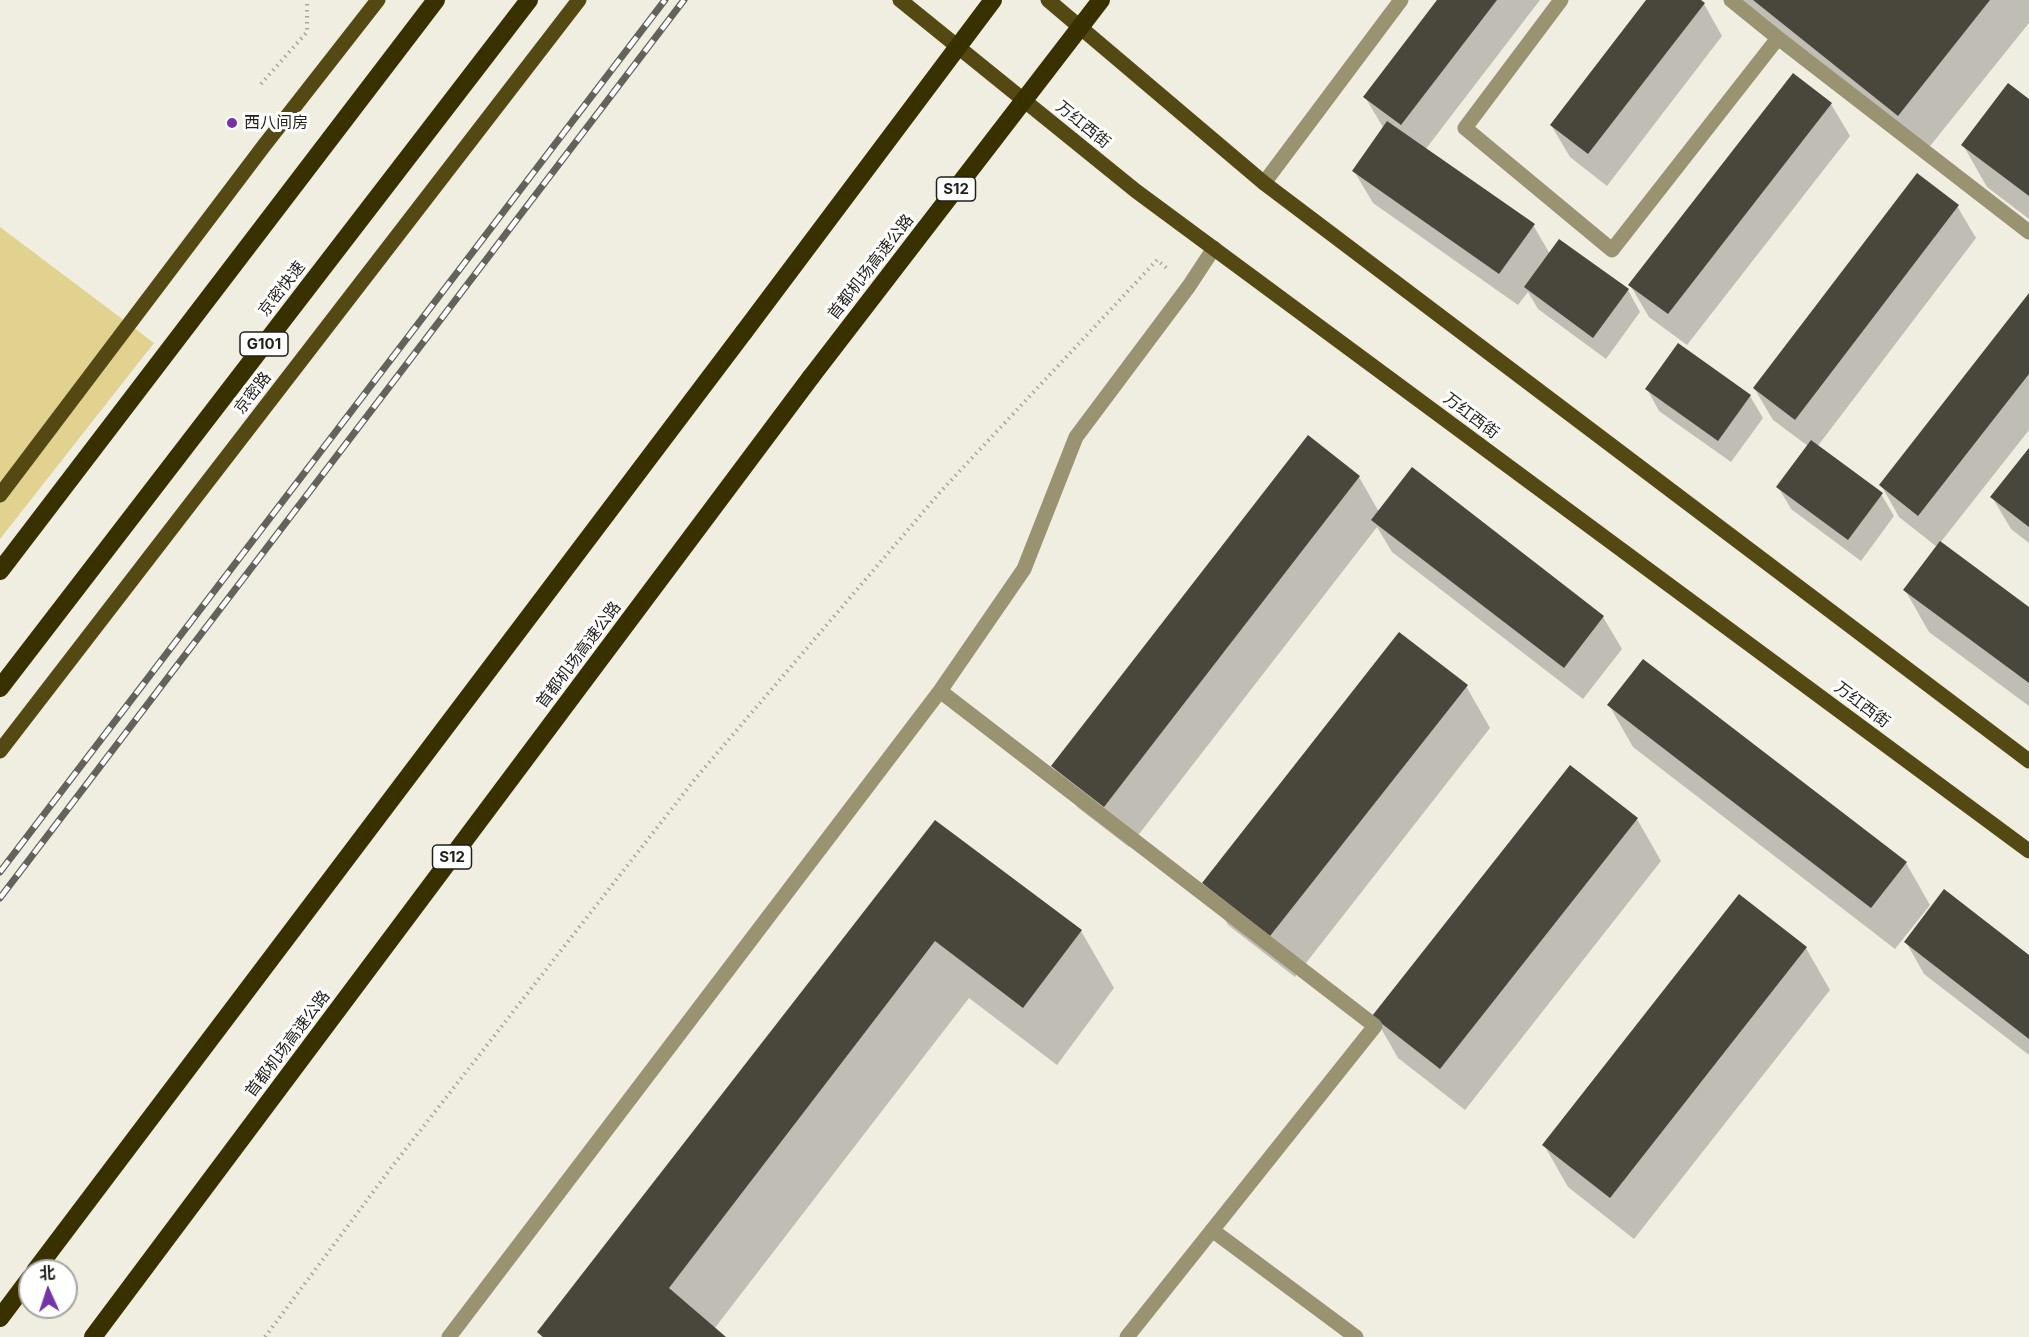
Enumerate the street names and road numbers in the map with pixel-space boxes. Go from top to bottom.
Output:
street label: 万红西街 [1052,97,1114,153]
road number: S12 [936,177,976,201]
street label: 首都机场高速公路 [824,211,918,323]
street label: 京密快速 [255,258,309,320]
road number: G101 [240,332,288,356]
street label: 京密路 [231,368,275,418]
street label: 万红西街 [1440,389,1502,443]
street label: 首都机场高速公路 [533,598,625,712]
street label: 万红西街 [1831,678,1893,732]
road number: S12 [432,845,472,869]
street label: 首都机场高速公路 [242,987,334,1101]

